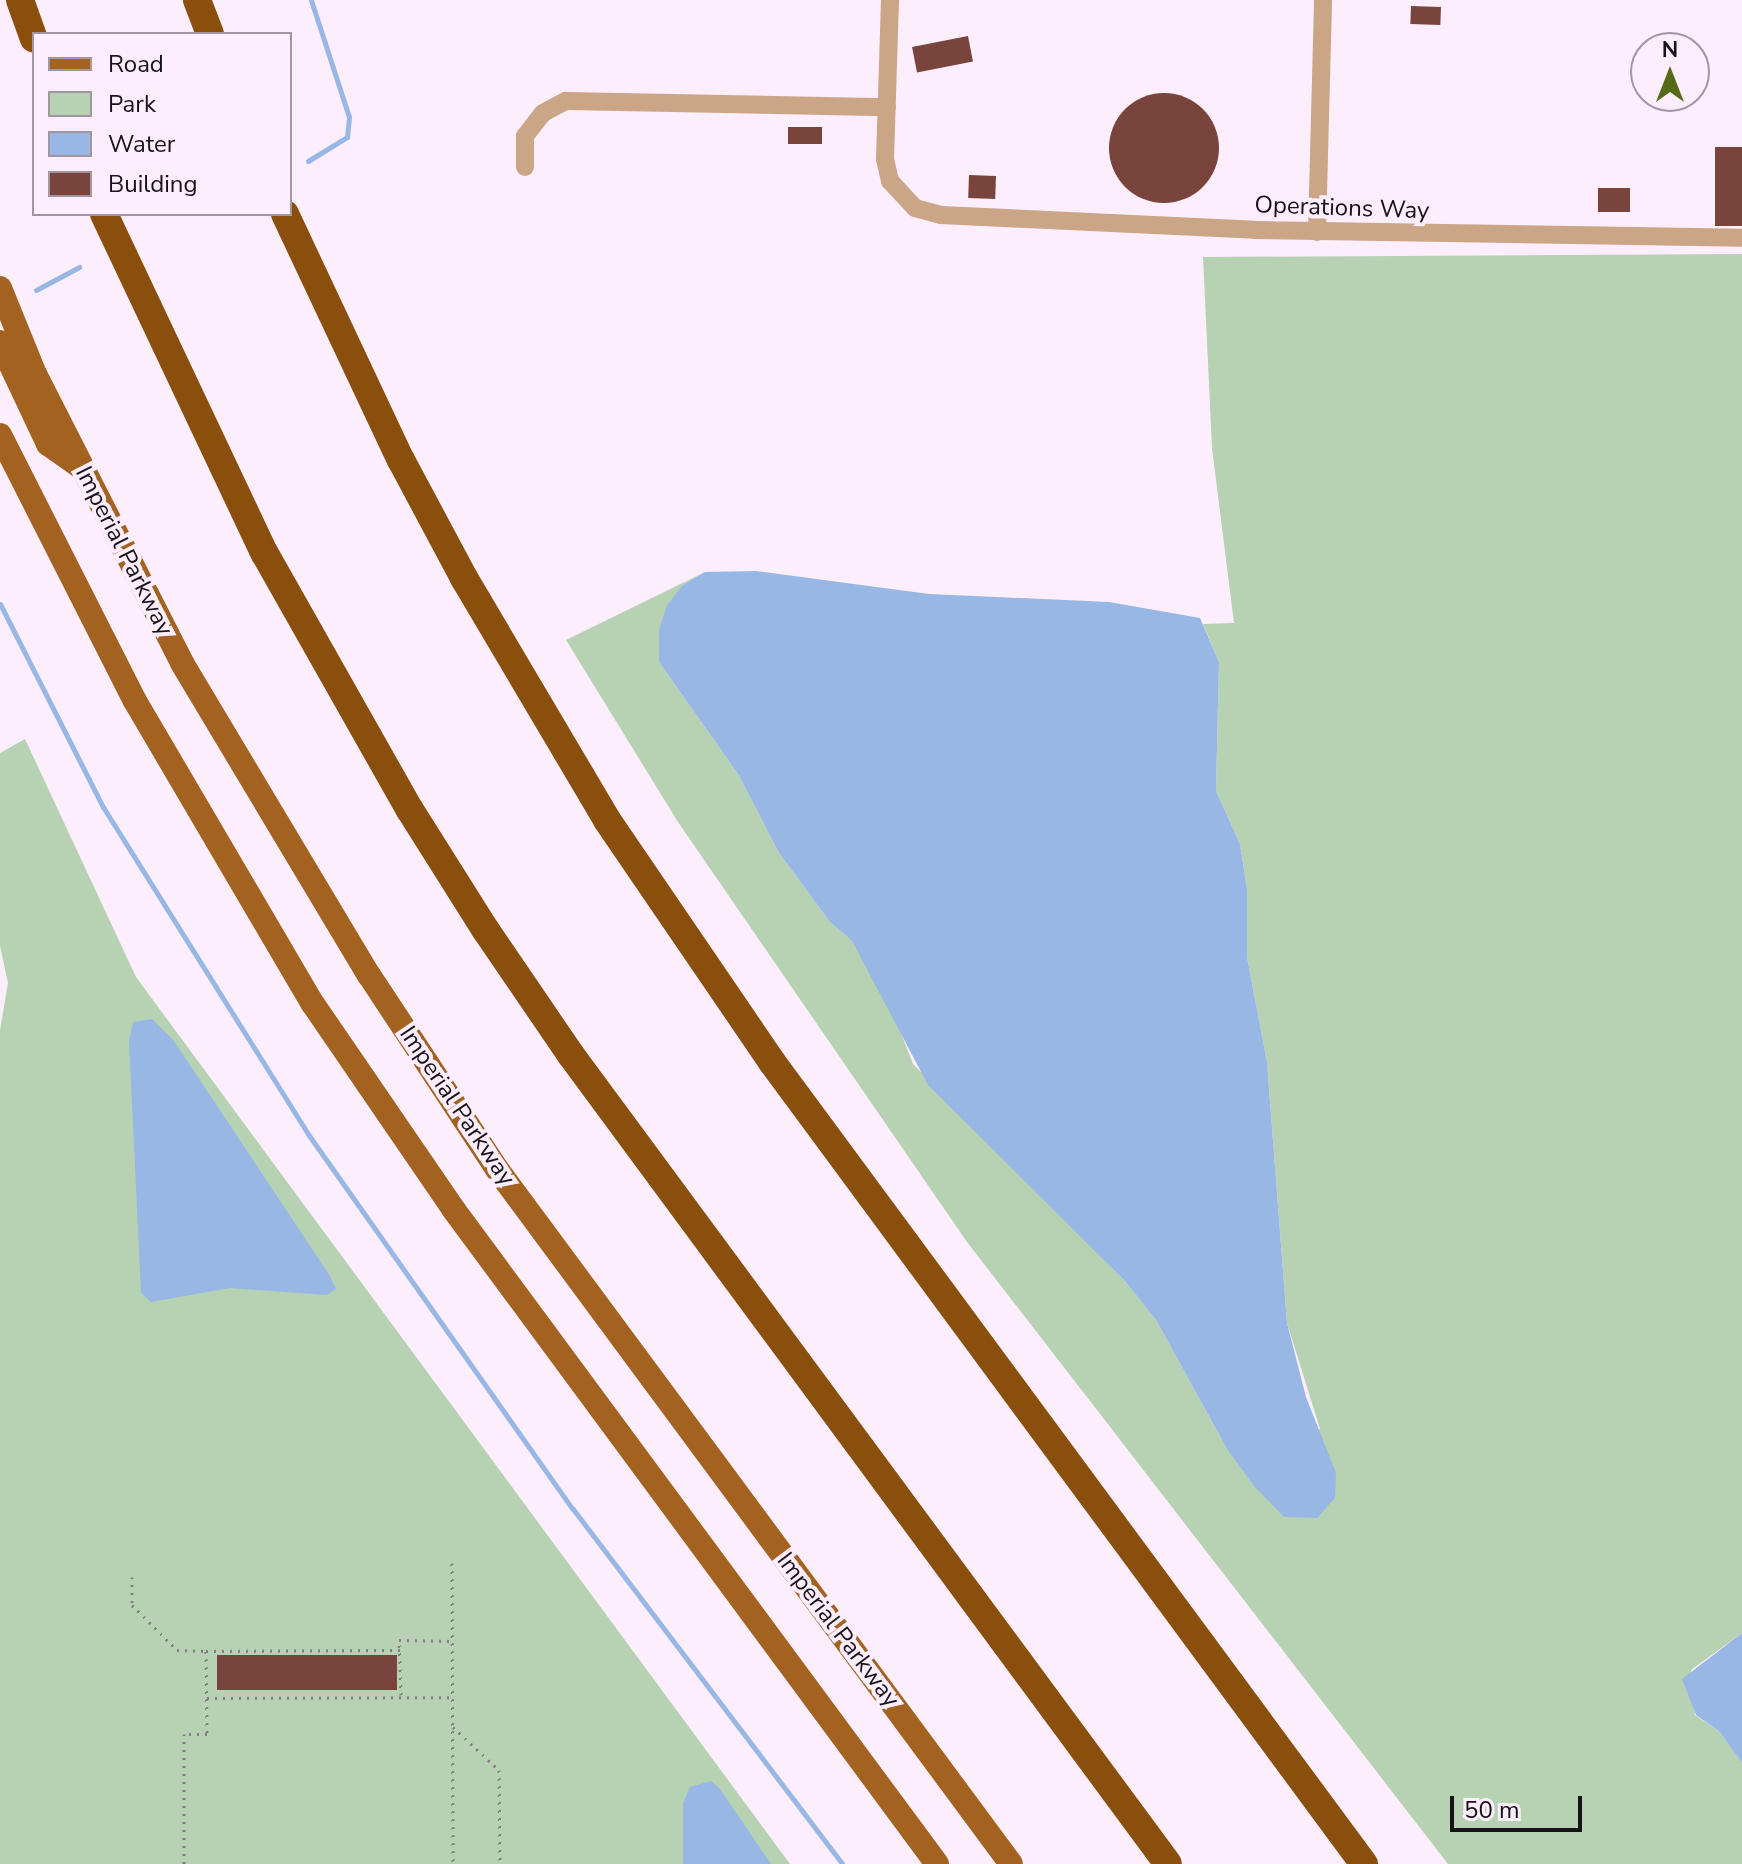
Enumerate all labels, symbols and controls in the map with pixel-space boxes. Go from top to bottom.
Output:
legend [32,32,292,216]
north arrow [1630,32,1710,112]
text: N [1662,35,1678,65]
text: Road [108,48,164,80]
text: Park [108,88,156,120]
text: Water [108,128,175,160]
text: Building [108,168,198,200]
street label: Operations Way [1254,191,1430,225]
street label: Imperial Parkway [69,462,179,640]
street label: Imperial Parkway [393,1021,521,1191]
street label: Imperial Parkway [771,1547,905,1713]
scale bar [1454,1780,1586,1830]
text: 50 m [1464,1794,1520,1826]

